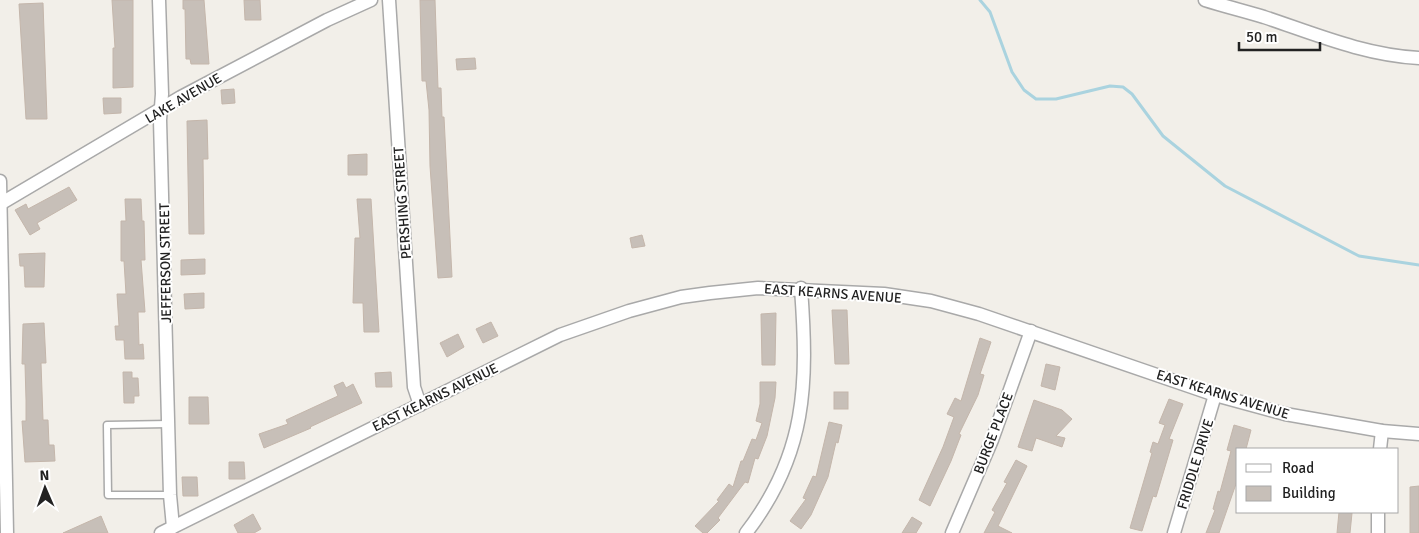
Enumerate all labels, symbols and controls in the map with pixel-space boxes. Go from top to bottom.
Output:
scale bar [1239,20,1320,52]
text: 50 m [1246,28,1277,46]
street label: LAKE AVENUE [142,70,225,127]
street label: PERSHING STREET [390,146,415,260]
street label: JEFFERSON STREET [156,203,175,323]
street label: EAST KEARNS AVENUE [763,280,903,307]
street label: EAST KEARNS AVENUE [369,360,501,435]
street label: EAST KEARNS AVENUE [1154,366,1291,423]
street label: BURGE PLACE [970,390,1017,476]
street label: FRIDDLE DRIVE [1174,417,1217,511]
legend [1236,448,1399,513]
text: Road [1282,459,1314,477]
north arrow [20,463,70,513]
text: N [39,467,50,484]
text: Building [1282,484,1336,502]

